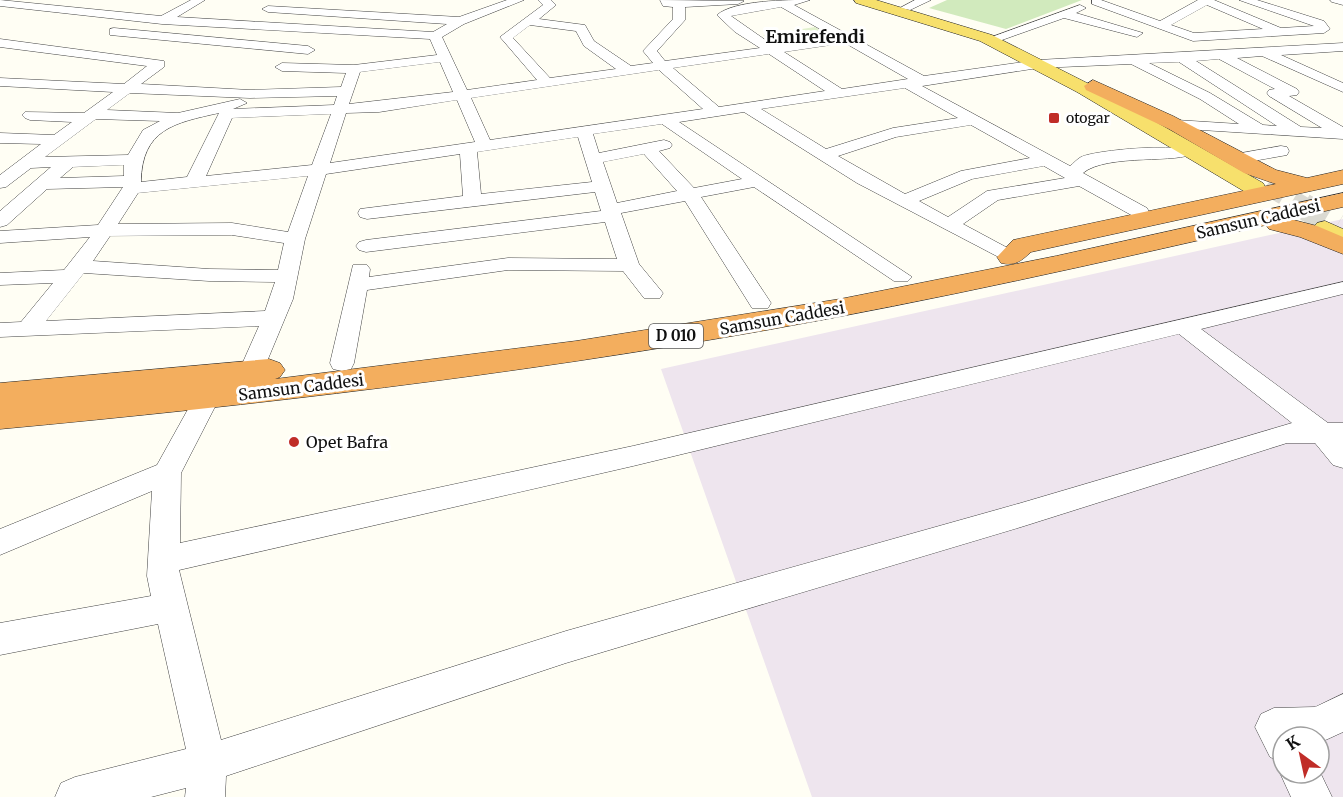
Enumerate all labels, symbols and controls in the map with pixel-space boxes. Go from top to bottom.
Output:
district label: Emirefendi [765,25,865,48]
place label: otogar [1066,109,1110,127]
marker: otogar [1047,111,1061,125]
street label: Samsun Caddesi [1194,195,1322,243]
street label: Samsun Caddesi [718,297,846,339]
road number: D 010 [649,324,703,348]
street label: Samsun Caddesi [237,369,365,405]
place label: Opet Bafra [306,432,388,452]
marker: Opet Bafra [287,435,301,449]
north arrow [1271,725,1331,785]
text: K [1282,731,1303,754]

